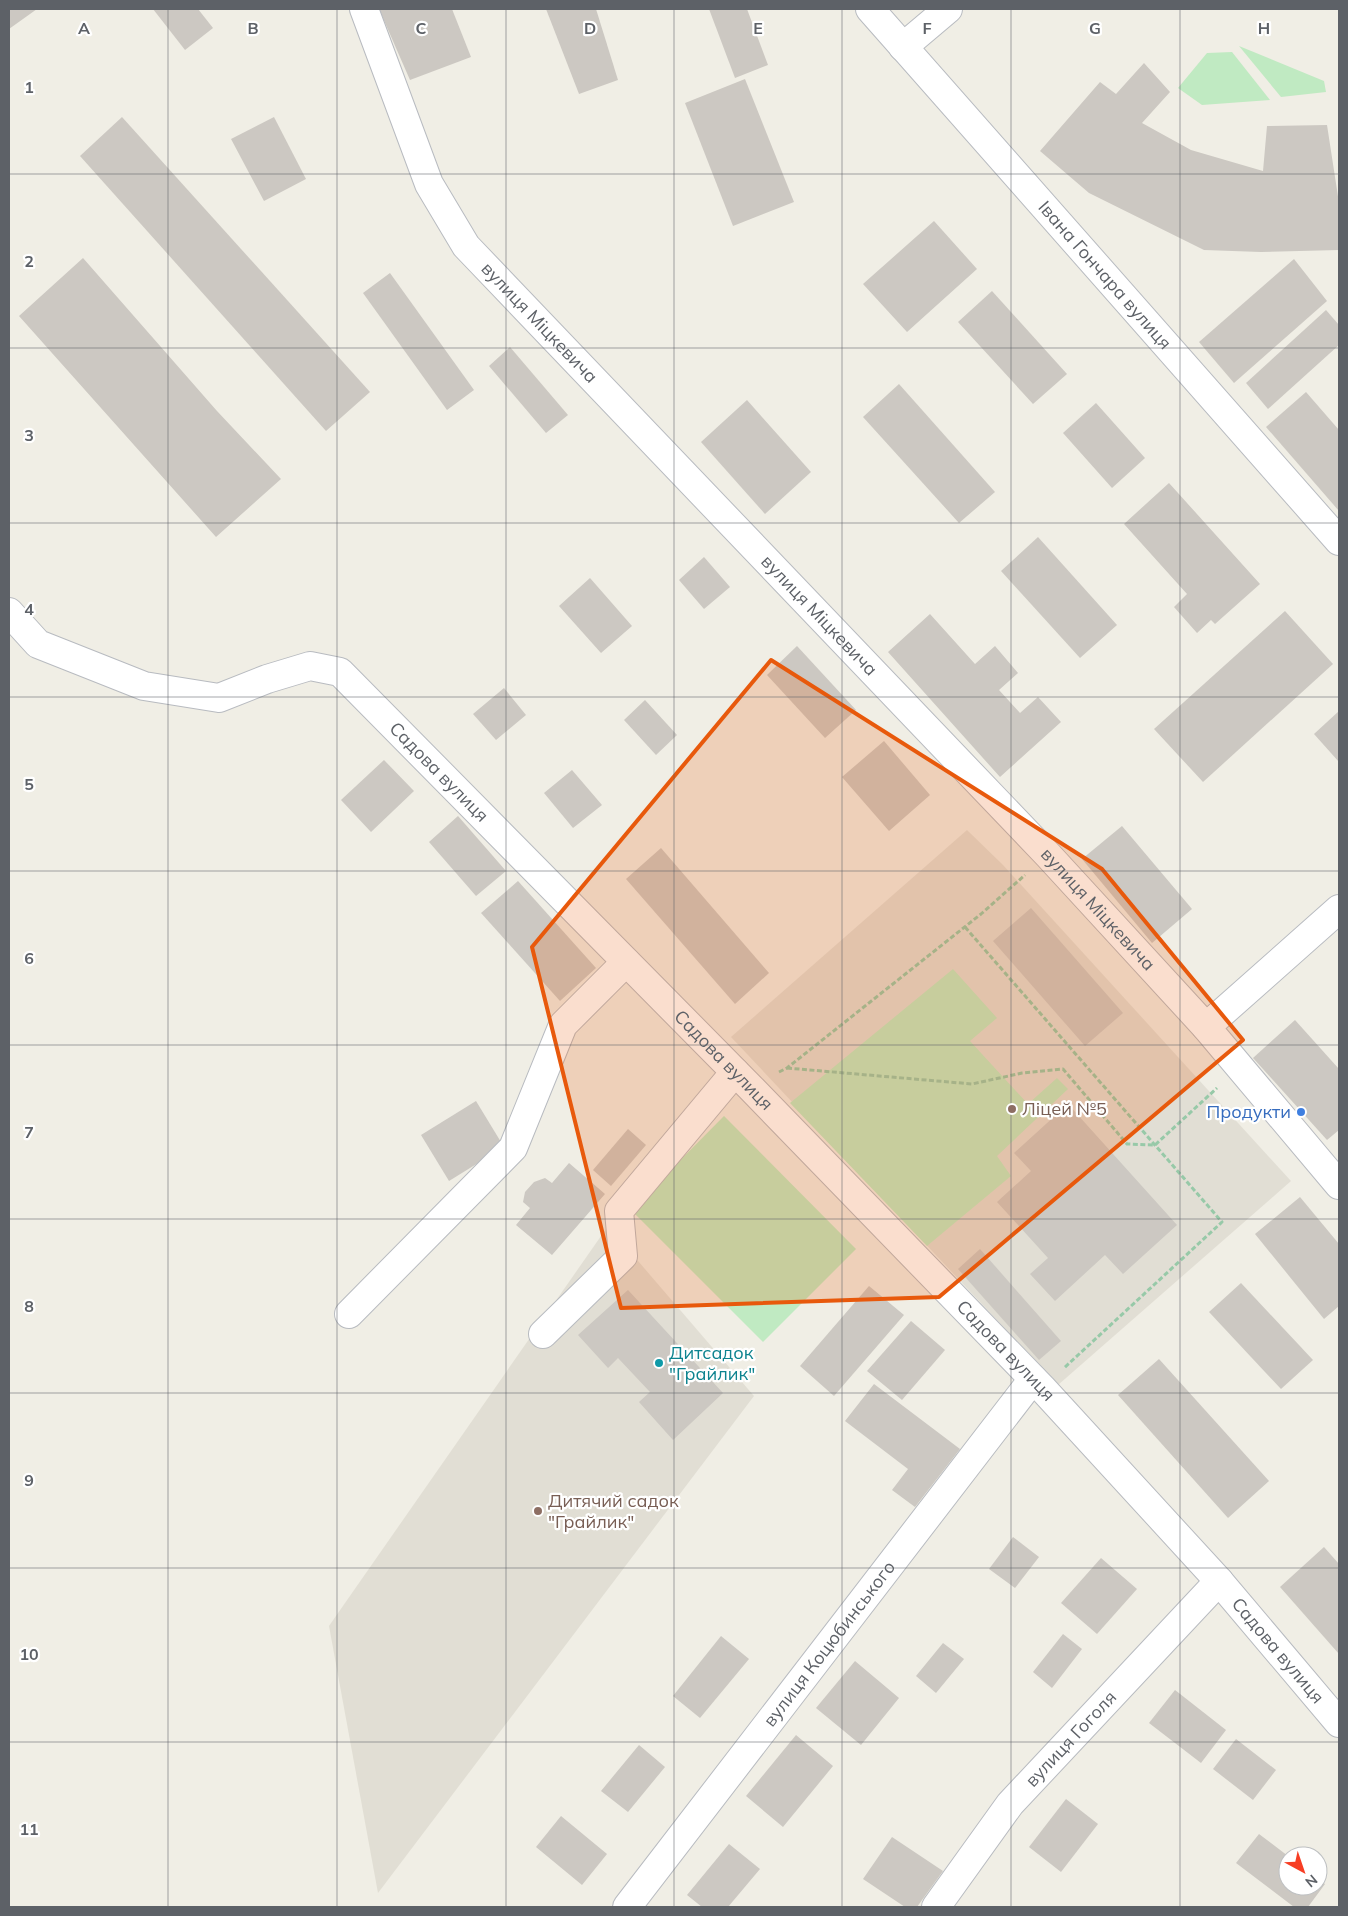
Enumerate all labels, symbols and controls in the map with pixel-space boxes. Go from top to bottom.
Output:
text: A [78,18,90,38]
text: B [247,18,259,38]
text: C [416,18,427,38]
text: D [584,18,596,38]
text: E [753,18,763,38]
text: F [922,18,932,38]
text: G [1089,18,1101,38]
text: H [1258,18,1270,38]
text: 1 [24,77,34,97]
street label: Івана Гончара вулиця [1034,196,1177,354]
text: 2 [24,251,34,271]
street label: вулиця Міцкевича [477,257,603,388]
text: 3 [24,425,34,445]
street label: вулиця Міцкевича [756,550,883,680]
text: 4 [24,599,34,619]
street label: Садова вулиця [385,717,494,827]
text: 5 [24,774,34,794]
street label: вулиця Міцкевича [1036,843,1160,975]
text: 6 [24,948,34,968]
street label: Садова вулиця [669,1005,778,1115]
place label: Ліцей №5 [1022,1097,1107,1120]
place label: Продукти [1207,1100,1291,1123]
marker: Ліцей №5 [1006,1103,1018,1115]
marker: Продукти [1295,1106,1307,1118]
text: 7 [24,1122,34,1142]
street label: Садова вулиця [952,1295,1060,1406]
text: 8 [24,1296,34,1316]
place label: Дитсадок "Грайлик" [669,1341,755,1385]
marker: Дитсадок "Грайлик" [653,1357,665,1369]
text: 9 [24,1470,34,1490]
place label: Дитячий садок "Грайлик" [548,1489,679,1533]
marker: Дитячий садок "Грайлик" [532,1505,544,1517]
street label: вулиця Коцюбинського [758,1556,900,1731]
street label: Садова вулиця [1227,1593,1329,1708]
text: 10 [19,1644,39,1664]
street label: вулиця Гоголя [1020,1686,1121,1791]
text: 11 [19,1819,39,1839]
north arrow [1278,1846,1328,1896]
text: N [1302,1871,1321,1891]

